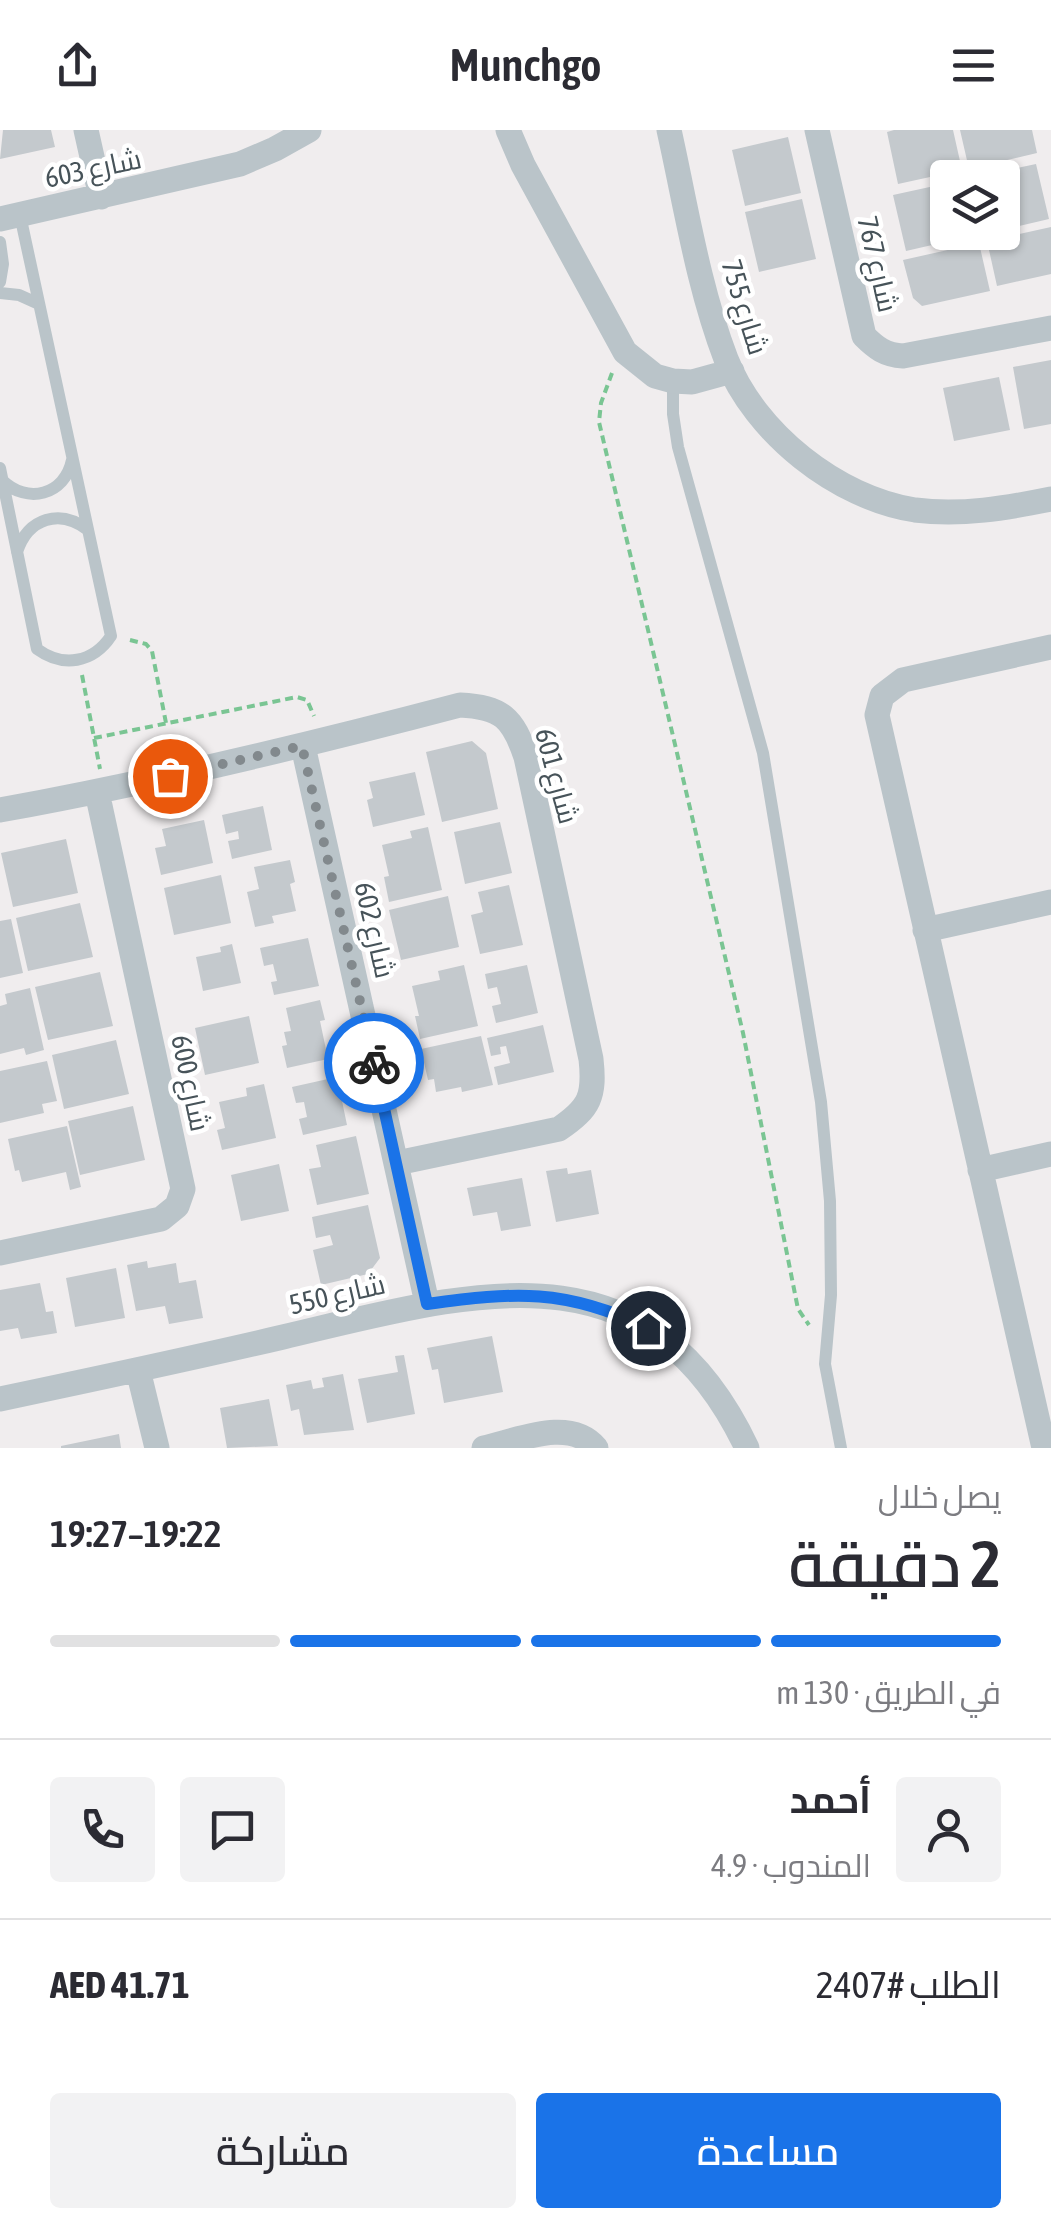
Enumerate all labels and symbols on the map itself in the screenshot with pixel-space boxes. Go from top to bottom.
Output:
street label: شارع 603 [42,142,145,197]
street label: شارع 767 [849,213,905,316]
street label: شارع 755 [713,256,775,359]
street label: شارع 601 [526,725,585,828]
pin [128,734,213,819]
street label: شارع 602 [346,879,402,982]
courier [324,1013,424,1113]
street label: شارع 600 [162,1032,217,1135]
street label: شارع 550 [286,1267,389,1323]
pin [606,1286,691,1371]

